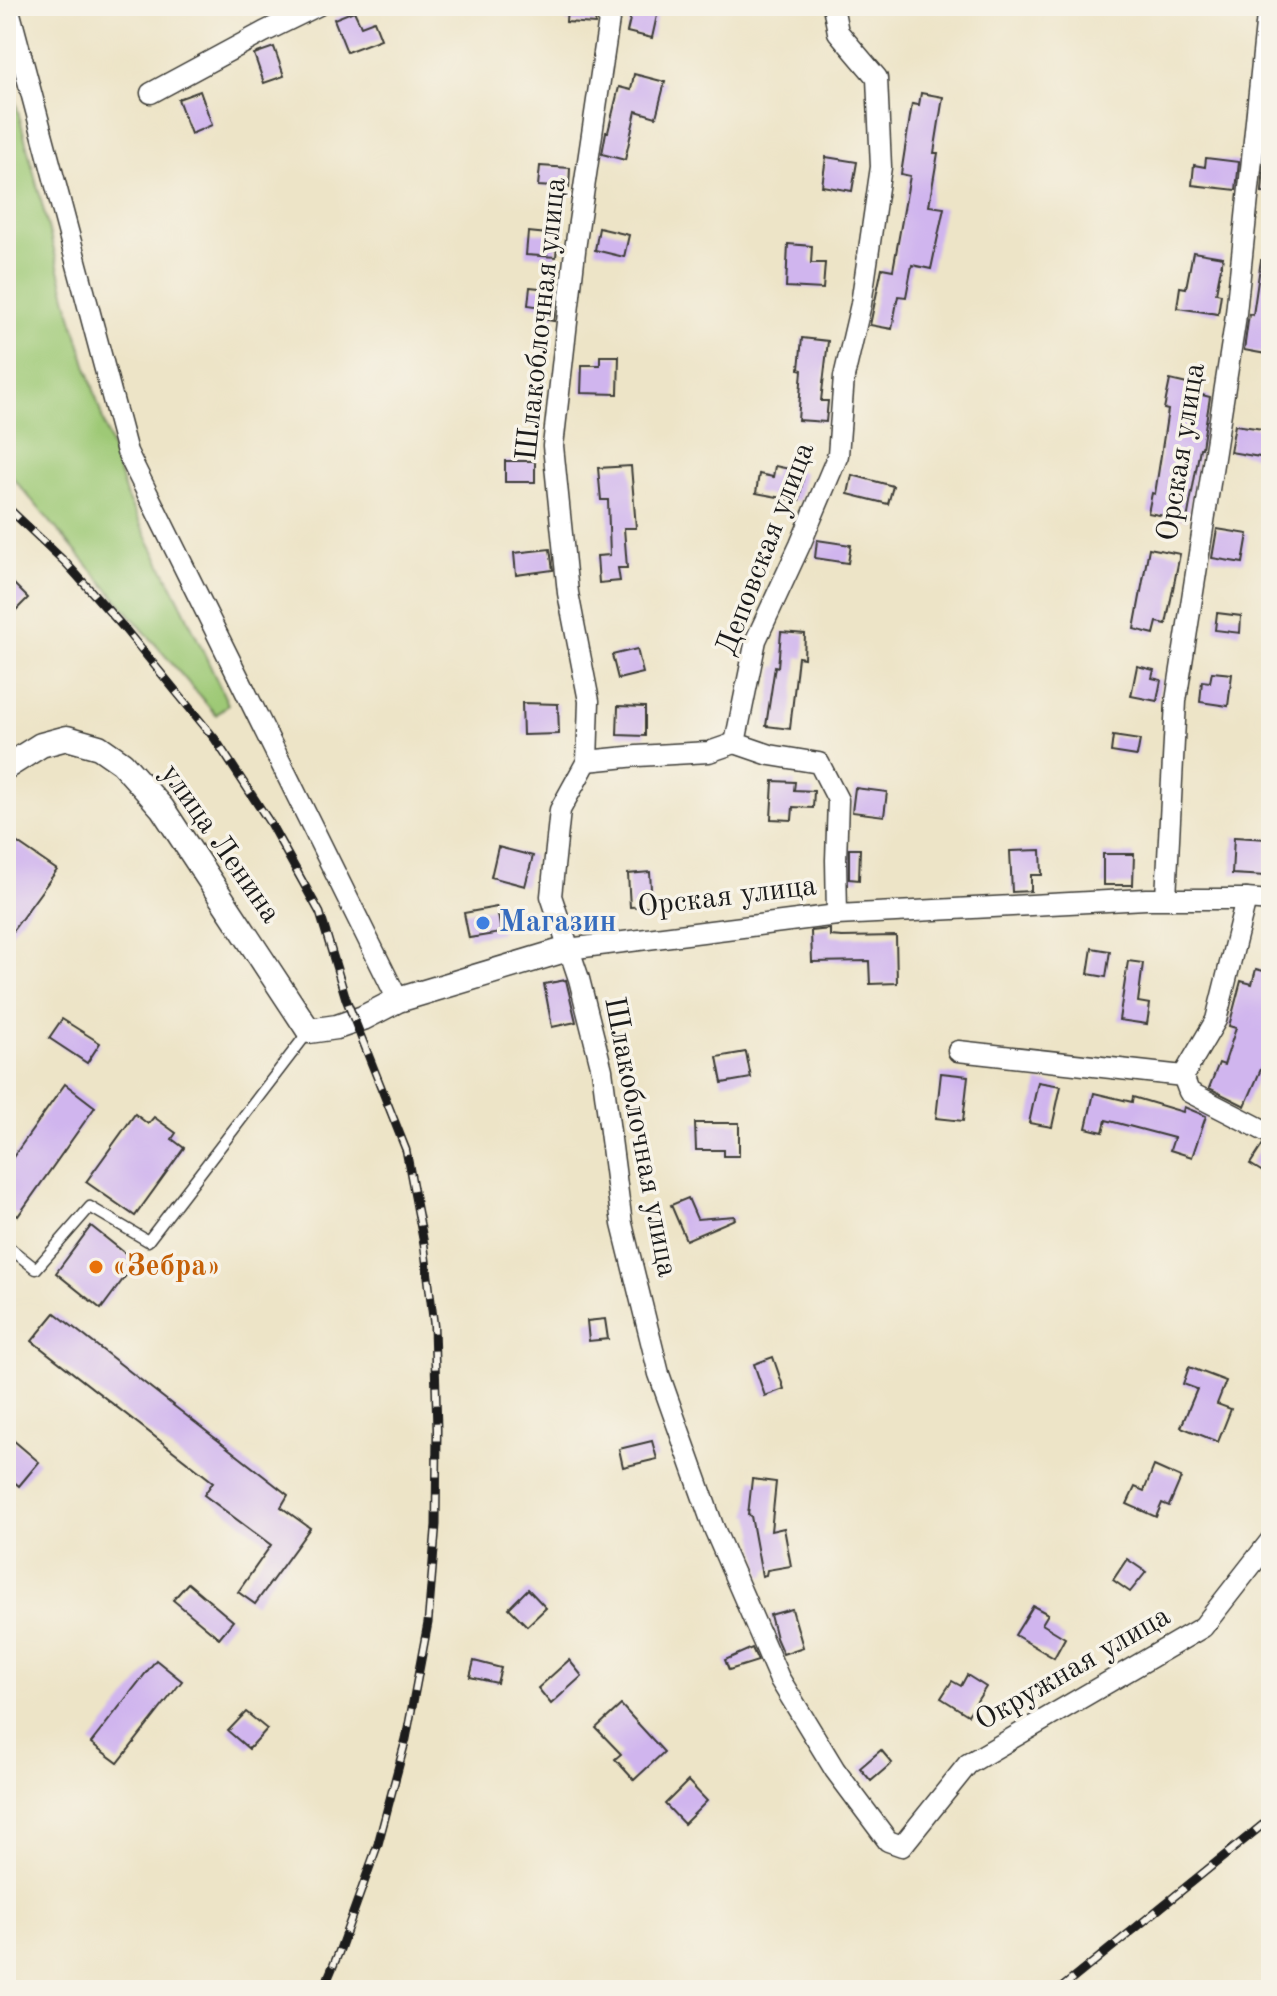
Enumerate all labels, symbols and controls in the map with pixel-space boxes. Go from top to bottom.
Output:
street label: Шлакоблочная улица [512,176,572,462]
street label: Орская улица [1153,360,1211,543]
street label: Деповская улица [712,438,820,660]
street label: улица Ленина [154,759,286,929]
street label: Орская улица [636,871,818,923]
place label: Магазин [499,908,617,938]
marker: Магазин [474,914,492,932]
street label: Шлакоблочная улица [598,994,682,1280]
place label: «Зебра» [112,1252,221,1282]
marker: «Зебра» [87,1258,105,1276]
street label: Окружная улица [971,1601,1176,1737]

